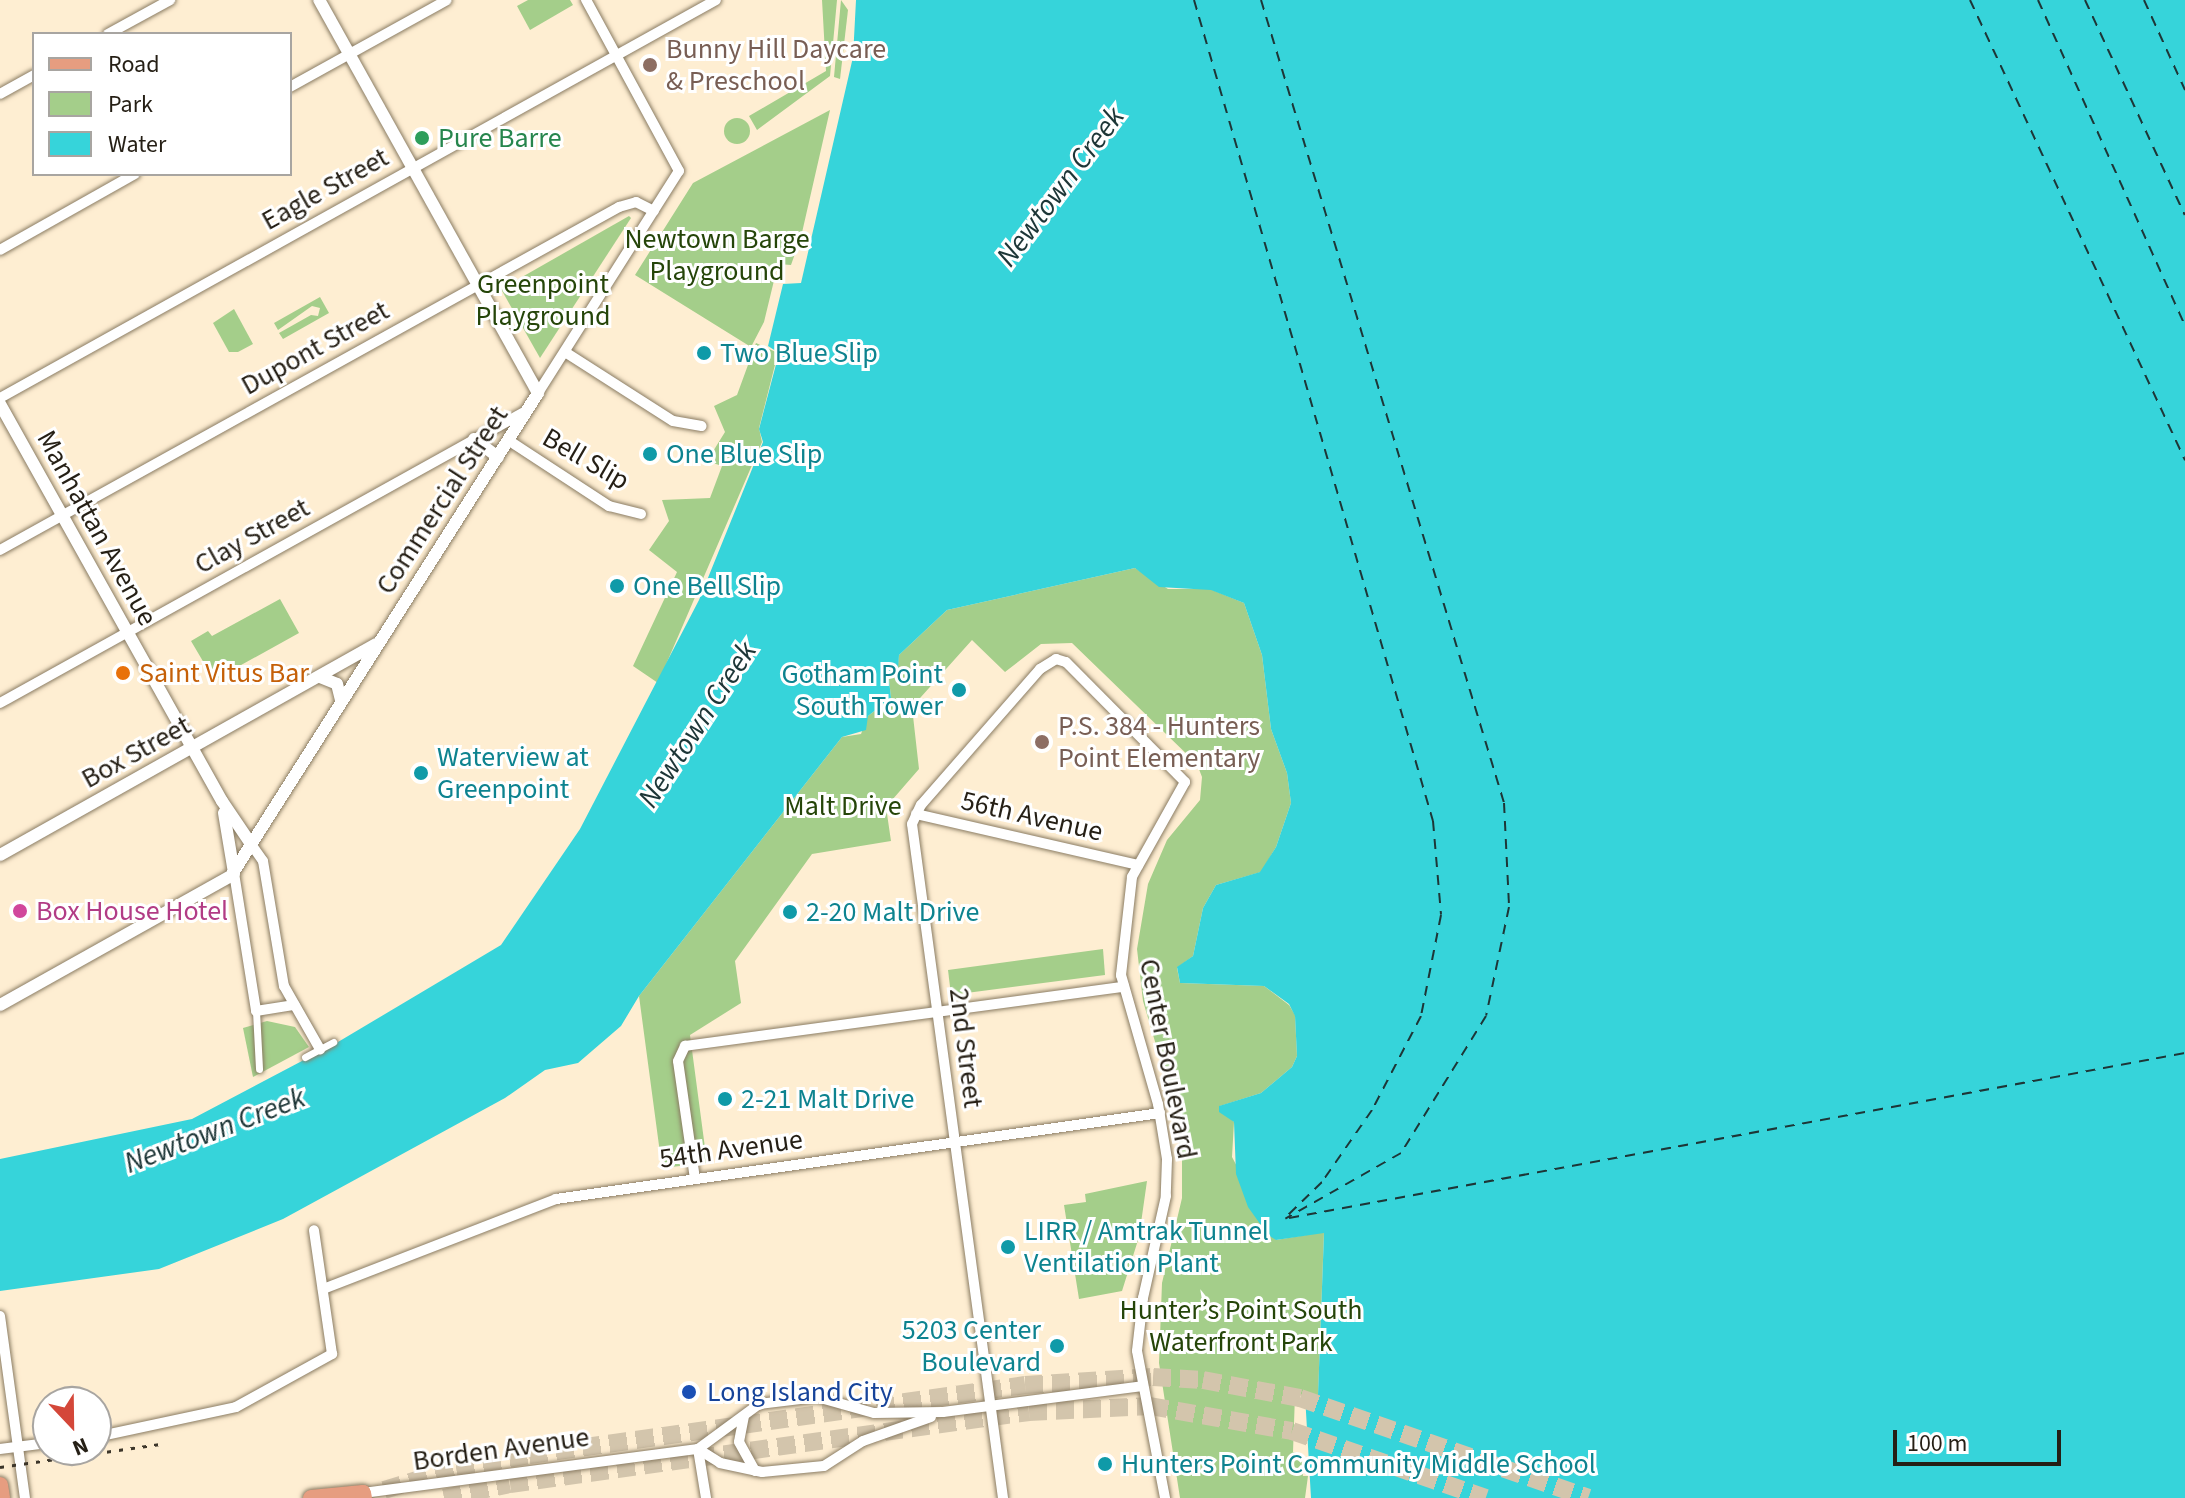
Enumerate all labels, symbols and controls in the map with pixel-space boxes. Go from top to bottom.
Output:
legend [32,32,292,176]
place label: Bunny Hill Daycare & Preschool [666,32,886,98]
text: Road [108,47,160,82]
marker: Bunny Hill Daycare & Preschool [641,56,659,74]
text: Park [108,87,153,122]
water label: Newtown Creek [989,100,1133,274]
place label: Pure Barre [438,121,562,155]
text: Water [108,127,166,162]
marker: Pure Barre [413,129,431,147]
street label: Eagle Street [256,140,394,238]
park label: Newtown Barge Playground [624,222,810,288]
park label: Greenpoint Playground [476,267,610,333]
street label: Dupont Street [235,294,395,402]
place label: Two Blue Slip [720,336,878,370]
marker: Two Blue Slip [695,344,713,362]
street label: Commercial Street [369,400,515,600]
street label: Bell Slip [537,421,635,497]
street label: Manhattan Avenue [30,425,164,631]
place label: One Blue Slip [666,437,822,471]
marker: One Blue Slip [641,445,659,463]
street label: Clay Street [189,491,315,581]
place label: One Bell Slip [633,569,781,603]
marker: One Bell Slip [608,577,626,595]
water label: Newtown Creek [631,635,765,815]
place label: Saint Vitus Bar [139,656,309,690]
place label: Gotham Point South Tower [781,657,943,723]
marker: Saint Vitus Bar [114,664,132,682]
marker: Gotham Point South Tower [950,681,968,699]
street label: Box Street [76,708,196,796]
place label: P.S. 384 - Hunters Point Elementary [1058,709,1260,775]
marker: P.S. 384 - Hunters Point Elementary [1033,733,1051,751]
place label: Waterview at Greenpoint [437,740,589,806]
marker: Waterview at Greenpoint [412,764,430,782]
street label: 56th Avenue [958,783,1106,849]
park label: Malt Drive [784,789,902,823]
place label: Box House Hotel [36,894,228,928]
place label: 2-20 Malt Drive [806,895,979,929]
marker: Box House Hotel [11,902,29,920]
marker: 2-20 Malt Drive [781,903,799,921]
street label: Center Boulevard [1132,956,1204,1162]
street label: 2nd Street [942,986,990,1110]
water label: Newtown Creek [119,1080,311,1182]
place label: 2-21 Malt Drive [741,1082,914,1116]
marker: 2-21 Malt Drive [716,1090,734,1108]
street label: 54th Avenue [657,1122,805,1176]
place label: LIRR / Amtrak Tunnel Ventilation Plant [1024,1214,1269,1280]
marker: LIRR / Amtrak Tunnel Ventilation Plant [999,1238,1017,1256]
park label: Hunter’s Point South Waterfront Park [1119,1293,1363,1359]
place label: 5203 Center Boulevard [902,1313,1041,1379]
marker: 5203 Center Boulevard [1048,1337,1066,1355]
place label: Long Island City [707,1375,893,1409]
marker: Long Island City [678,1381,700,1403]
north arrow [32,1386,112,1466]
scale bar [1897,1414,2065,1464]
street label: Borden Avenue [411,1420,591,1478]
text: 100 m [1907,1426,1967,1461]
text: N [67,1429,93,1464]
place label: Hunters Point Community Middle School [1121,1447,1596,1481]
marker: Hunters Point Community Middle School [1096,1455,1114,1473]

